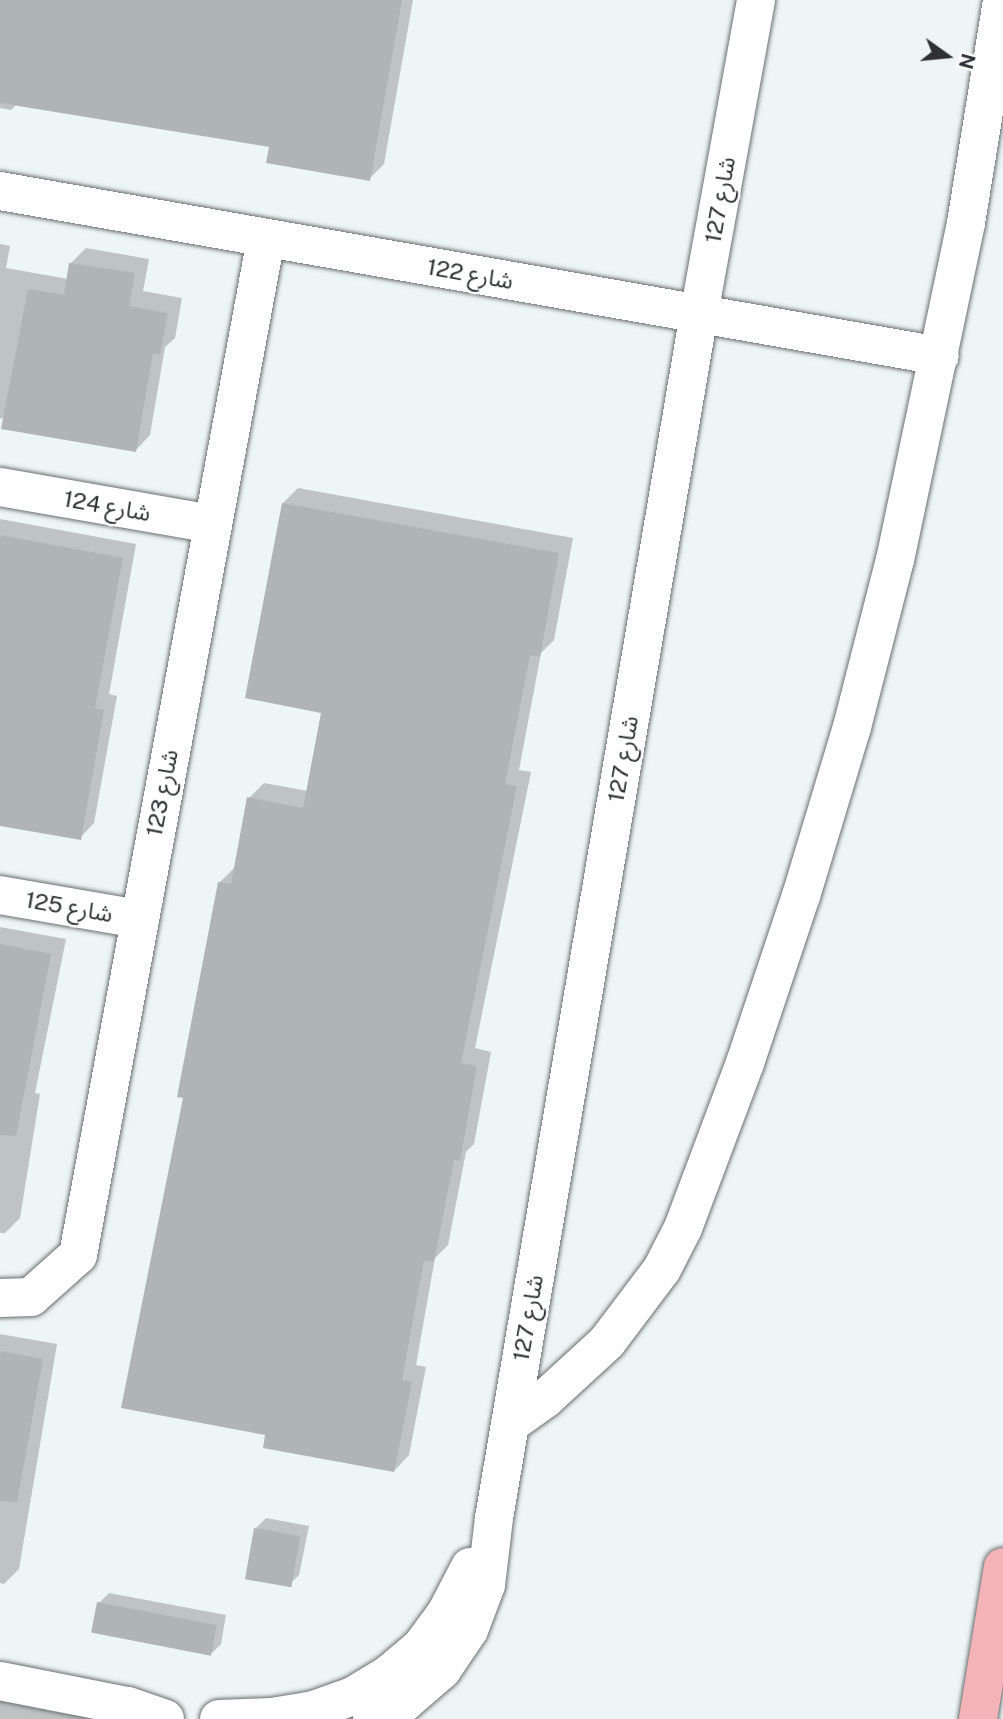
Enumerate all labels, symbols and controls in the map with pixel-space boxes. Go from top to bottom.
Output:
north arrow [912,21,982,91]
text: N [955,51,980,71]
street label: شارع 127 [699,155,741,245]
street label: شارع 122 [425,253,515,295]
street label: شارع 124 [61,485,153,527]
street label: شارع 127 [602,714,644,804]
street label: شارع 123 [140,747,184,839]
street label: شارع 125 [23,886,115,928]
street label: شارع 127 [507,1273,549,1363]

